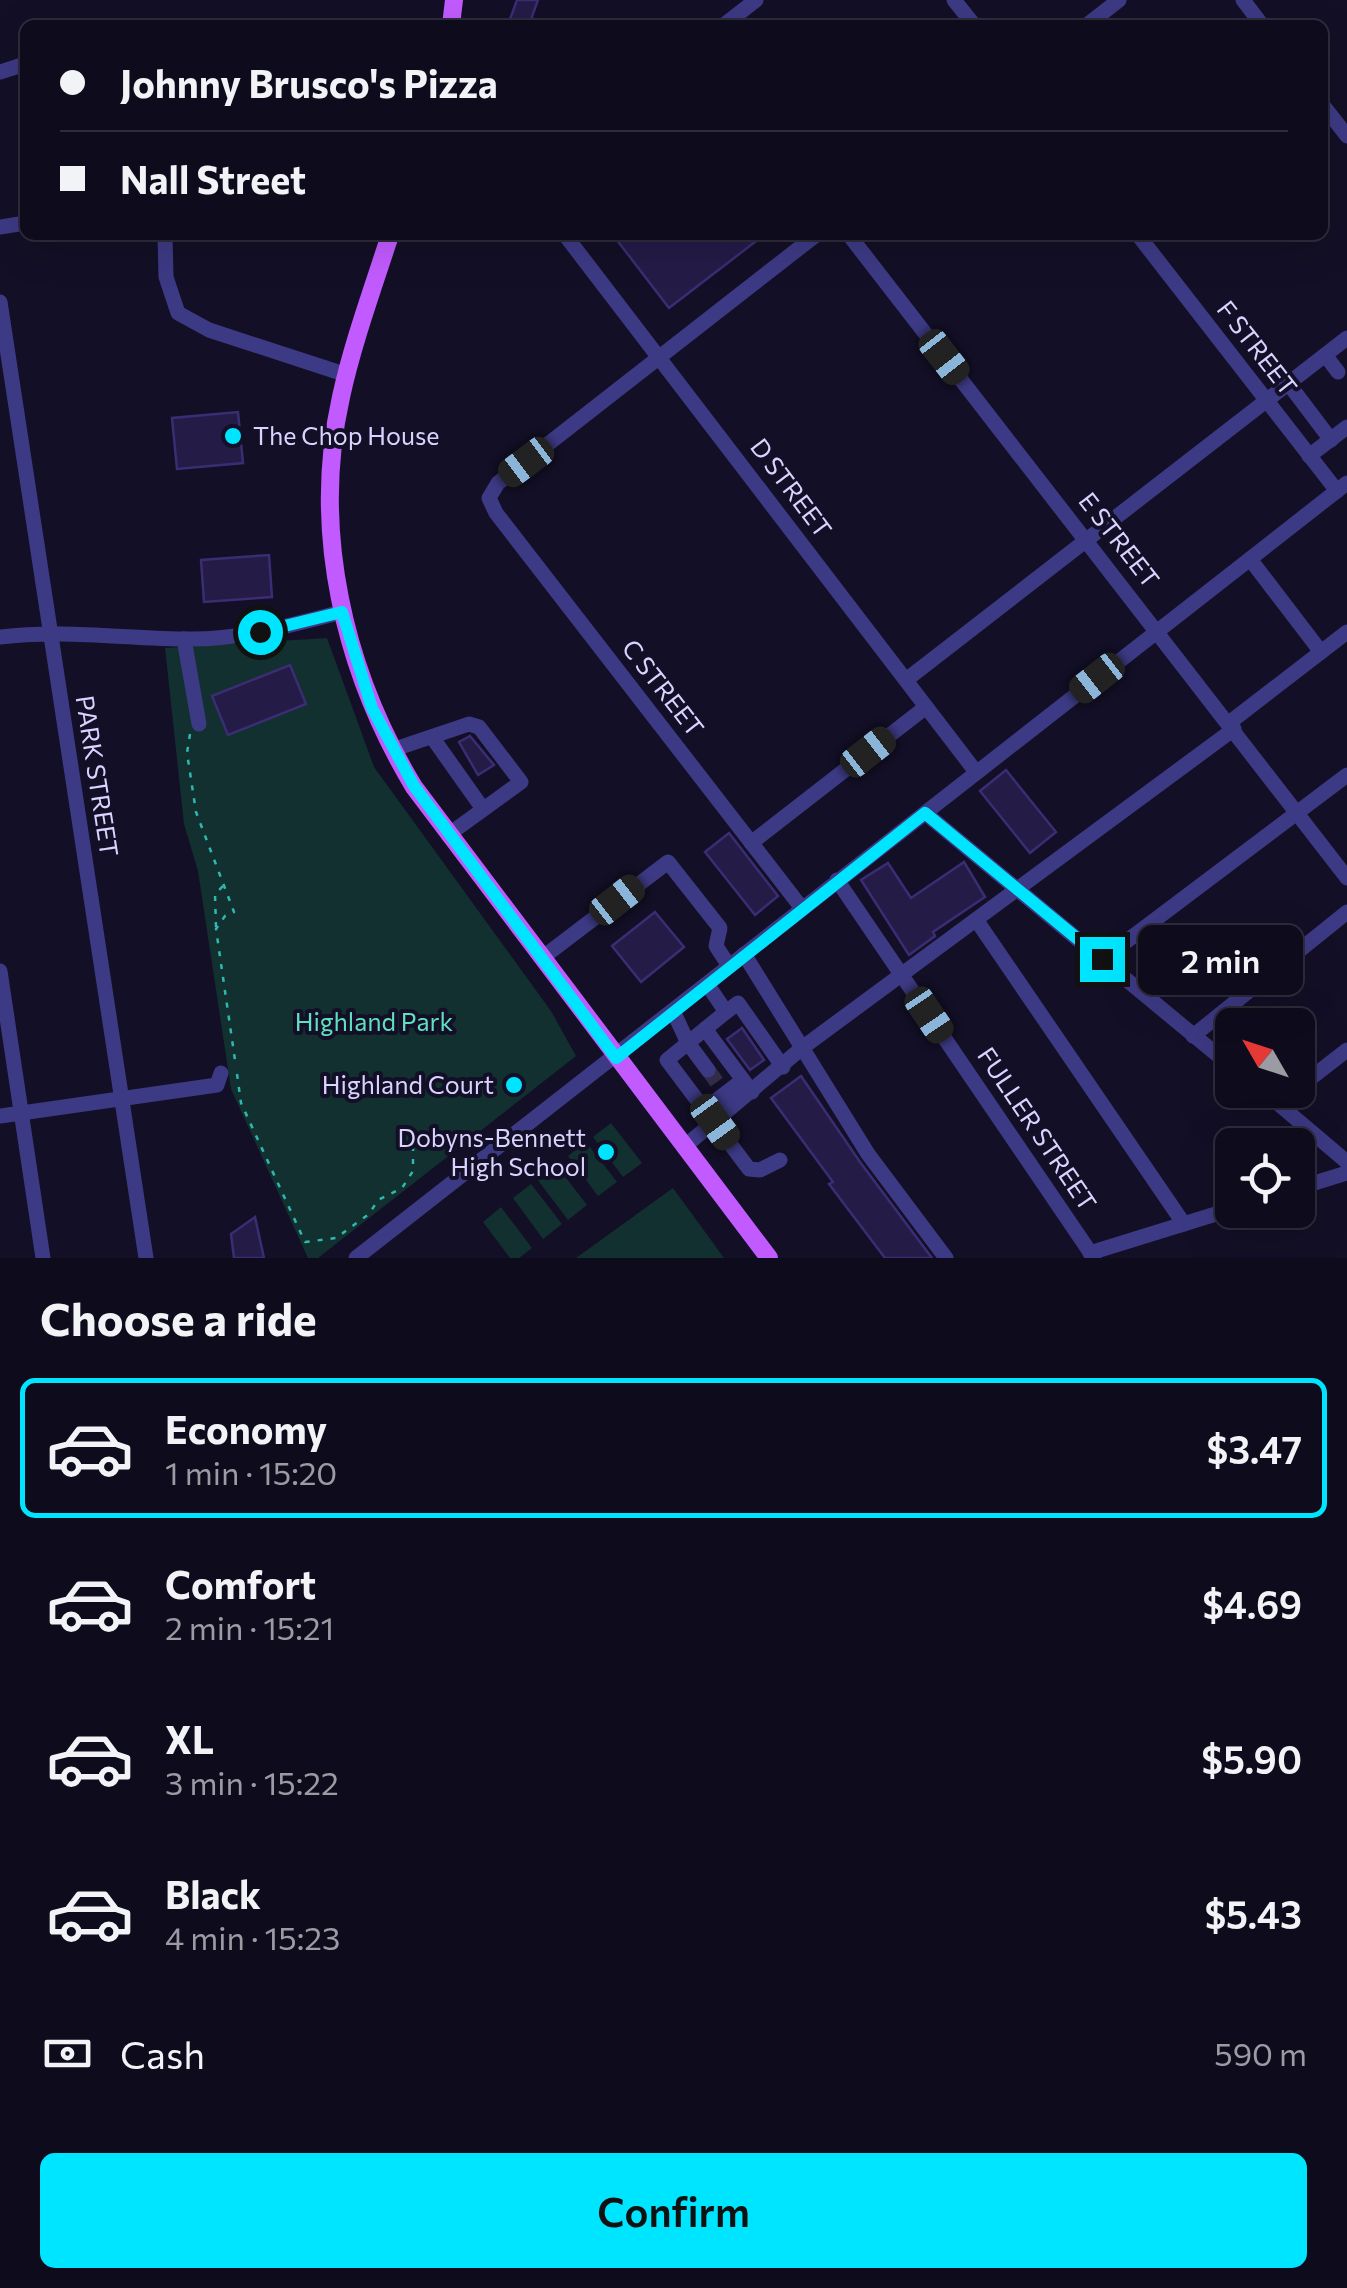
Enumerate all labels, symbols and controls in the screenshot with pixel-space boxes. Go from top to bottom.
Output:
text: Johnny Brusco's Pizza [120,59,498,106]
text: Nall Street [120,155,306,202]
street label: F STREET [1212,294,1304,401]
car [914,324,974,390]
place label: The Chop House [253,420,440,450]
marker: The Chop House [222,425,244,447]
car [493,432,559,492]
street label: D STREET [745,432,839,543]
street label: E STREET [1073,486,1166,593]
route start [238,610,283,655]
street label: C STREET [617,633,711,742]
car [1064,648,1130,708]
street label: PARK STREET [70,693,126,859]
car [835,722,901,782]
car [584,870,650,930]
callout: 2 min [1137,924,1302,994]
route end [1080,937,1125,982]
text: 2 min [1181,940,1260,980]
car [900,982,958,1048]
park label: Highland Park [295,1006,454,1036]
north arrow [1215,1008,1315,1108]
map controls [1215,1008,1315,1228]
street label: FULLER STREET [972,1041,1104,1216]
place label: Highland Court [322,1069,494,1099]
marker: Highland Court [503,1074,525,1096]
car [685,1089,745,1155]
place label: Dobyns-Bennett High School [397,1122,586,1181]
button: locate [1215,1128,1315,1228]
marker: Dobyns-Bennett High School [595,1141,617,1163]
text: Choose a ride [40,1290,317,1345]
icon: car [45,1403,135,1493]
text: Economy [165,1405,327,1452]
text: $3.47 [1207,1425,1302,1472]
text: 1 min · 15:20 [165,1452,337,1492]
icon: car [45,1558,135,1648]
text: Comfort [165,1560,316,1607]
text: $4.69 [1202,1580,1302,1627]
text: 2 min · 15:21 [165,1607,334,1647]
icon: car [45,1713,135,1803]
text: XL [165,1715,214,1762]
text: $5.90 [1201,1735,1302,1782]
text: 3 min · 15:22 [165,1762,339,1802]
icon: car [45,1868,135,1958]
text: Black [165,1870,261,1917]
text: $5.43 [1204,1890,1302,1937]
text: 4 min · 15:23 [165,1917,340,1957]
icon: cash [40,2026,95,2081]
text: Cash [120,2030,205,2077]
text: 590 m [1214,2033,1307,2073]
button: Confirm [40,2153,1307,2268]

